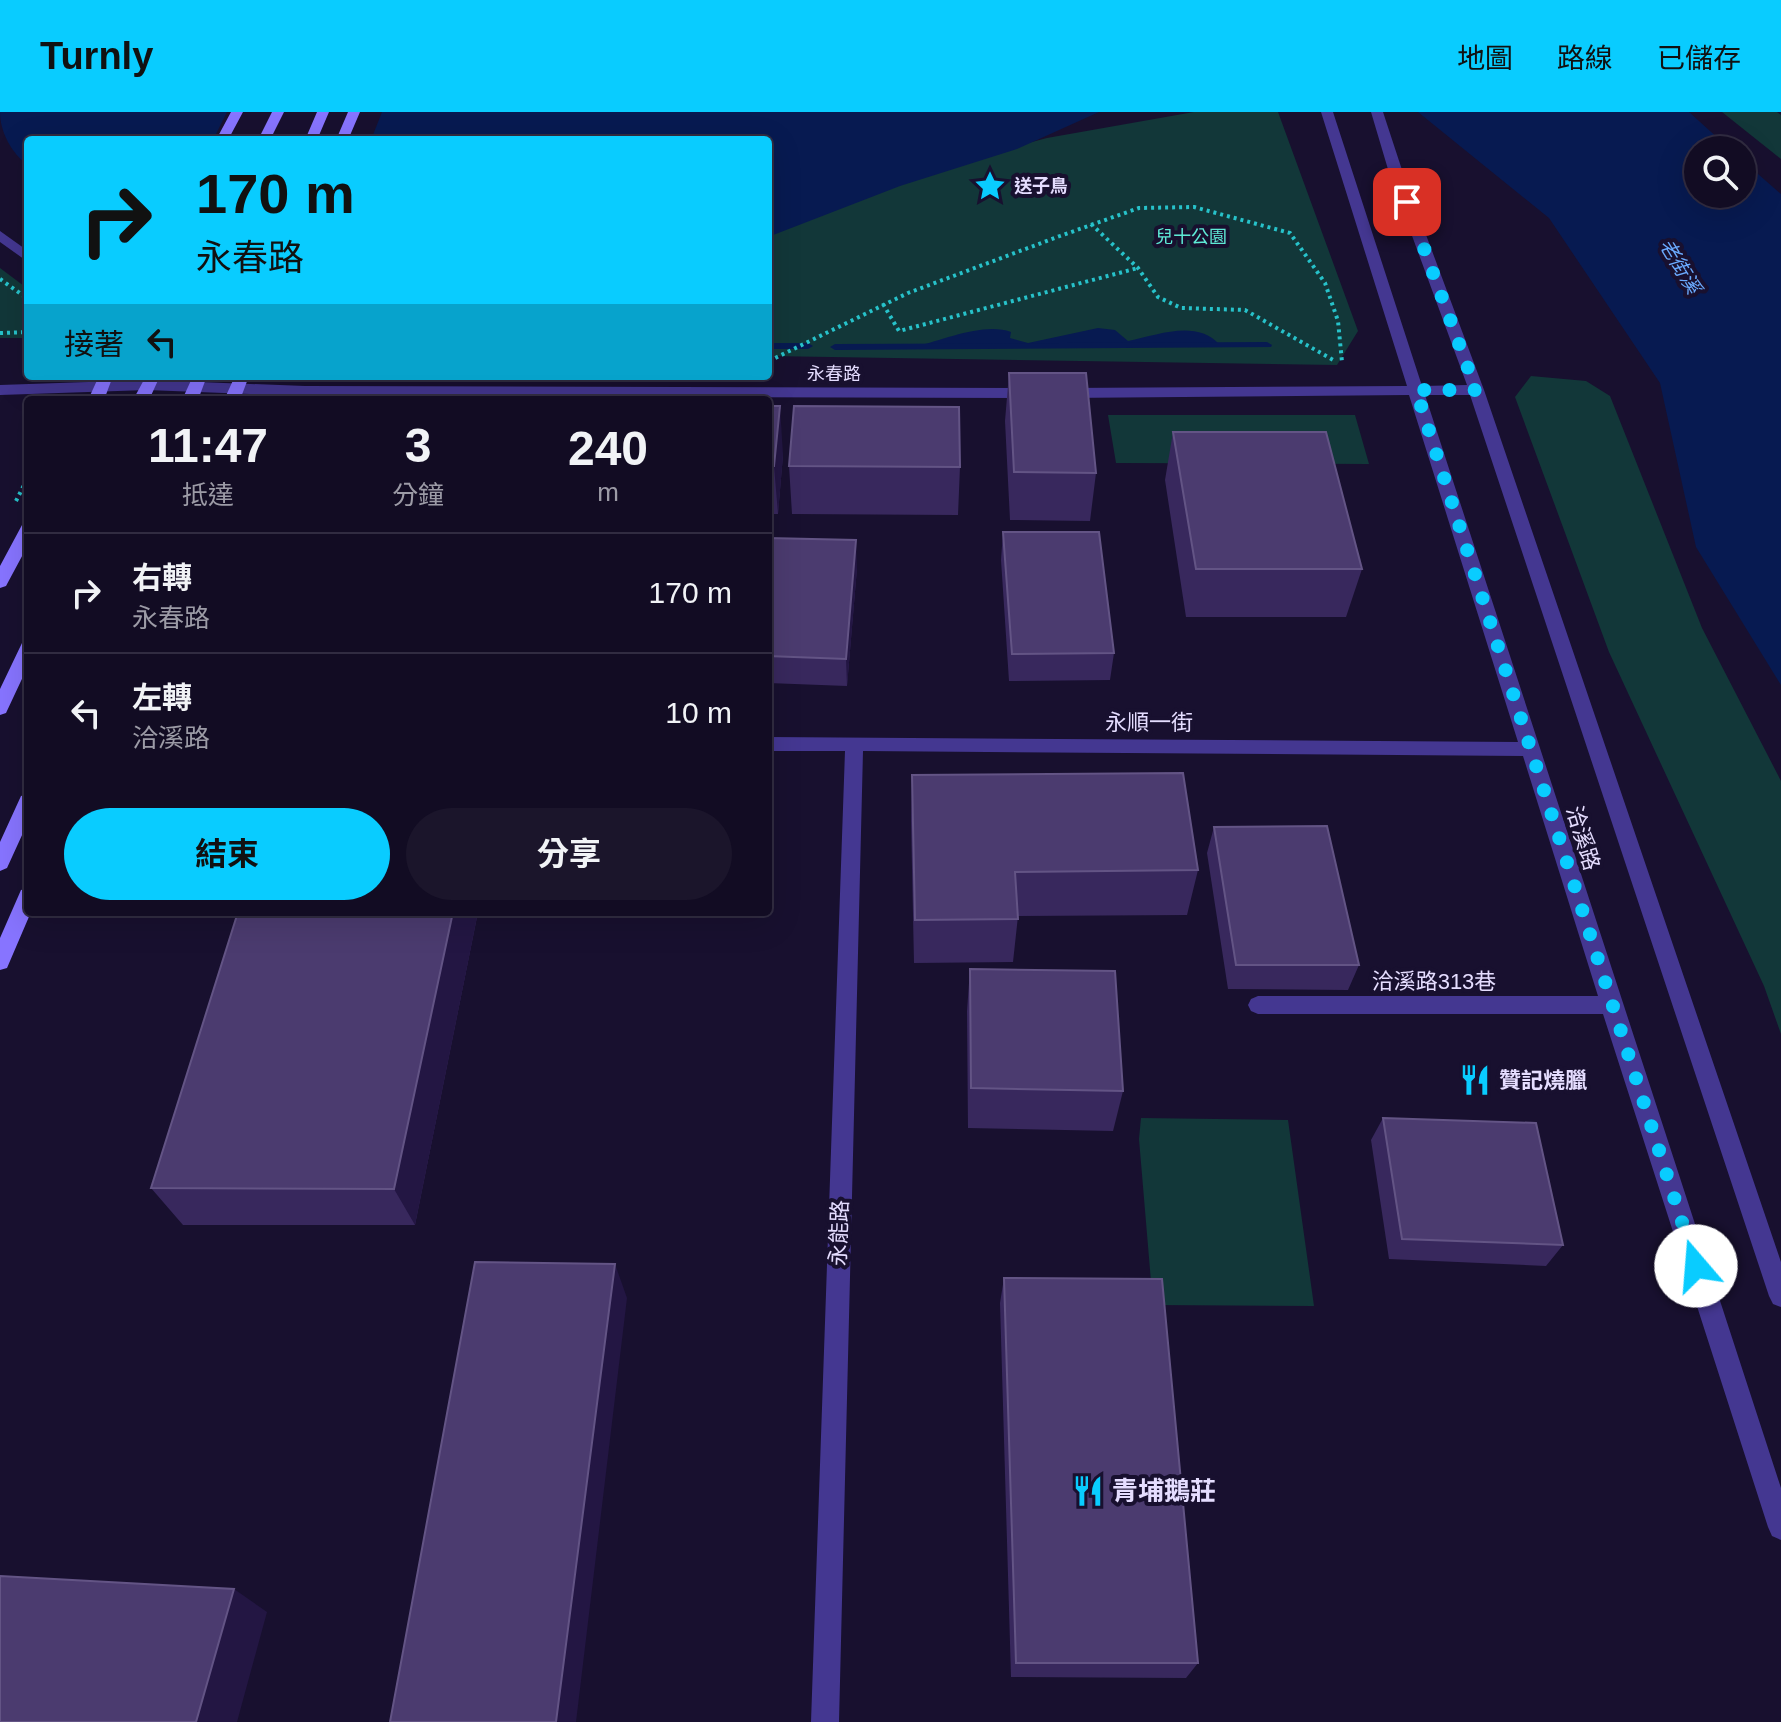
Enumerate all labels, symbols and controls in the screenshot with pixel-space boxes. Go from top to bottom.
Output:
text: Turnly [40,35,153,77]
text: 地圖 [1457,43,1513,74]
text: 路線 [1557,43,1613,74]
text: 已儲存 [1657,43,1741,74]
map controls [1684,136,1756,208]
button: search [1684,136,1756,208]
text: 170 m [196,162,355,225]
icon: right [64,168,168,272]
pin [1373,168,1441,236]
place icon: 送子鳥 [973,169,1007,203]
place label: 送子鳥 [1014,176,1068,196]
icon: arrive [1385,180,1429,224]
park label: 兒十公園 [1155,227,1227,247]
water label: 老街溪 [1655,235,1706,300]
text: 永春路 [196,237,304,278]
icon: left [140,320,184,364]
text: 接著 [64,328,124,361]
street label: 永春路 [807,364,861,384]
text: 11:47 [148,419,268,472]
text: 3 [405,419,431,472]
text: 240 [568,422,648,475]
text: m [597,477,619,507]
text: 抵達 [182,480,234,510]
text: 分鐘 [392,480,444,510]
text: 右轉 [132,561,192,594]
icon: right [64,571,108,615]
text: 170 m [649,576,732,609]
text: 永春路 [132,603,210,633]
text: 左轉 [132,681,192,714]
icon: left [64,691,108,735]
text: 10 m [665,696,732,729]
street label: 永順一街 [1105,710,1193,735]
text: 洽溪路 [132,723,210,753]
street label: 洽溪路 [1561,803,1605,873]
button: 結束 [64,808,390,900]
button: 分享 [406,808,732,900]
street label: 洽溪路313巷 [1372,969,1496,994]
restaurant icon: 贊記燒臘 [1458,1063,1492,1097]
place label: 贊記燒臘 [1499,1068,1587,1093]
street label: 永能路 [825,1200,853,1266]
position arrow [1654,1224,1738,1308]
restaurant icon: 青埔鵝莊 [1071,1474,1105,1508]
place label: 青埔鵝莊 [1112,1476,1216,1506]

